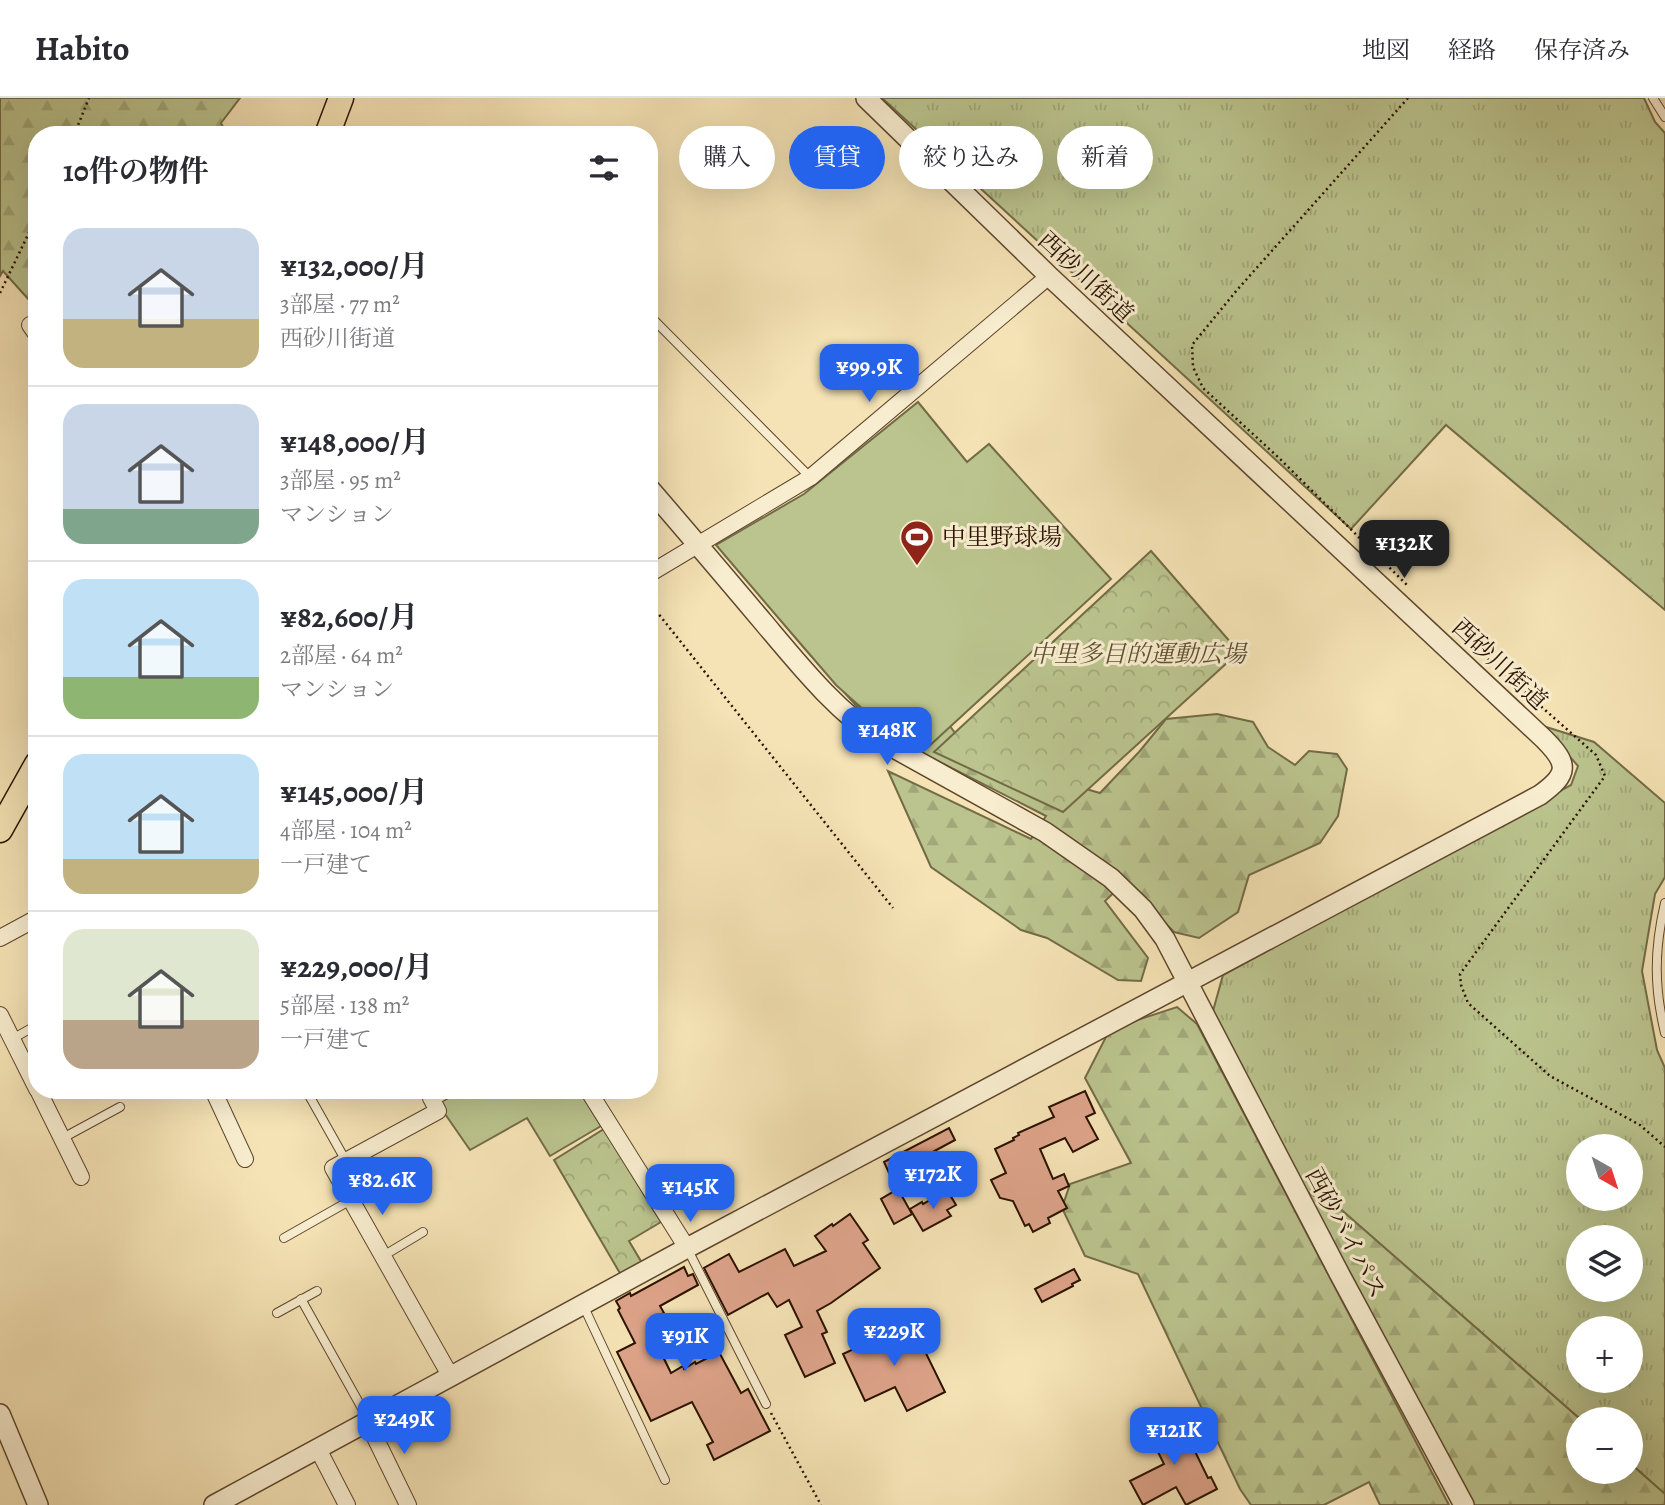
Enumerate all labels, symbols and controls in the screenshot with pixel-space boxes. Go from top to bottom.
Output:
text: Habito [35,26,130,71]
text: 地図 [1362,34,1410,66]
text: 経路 [1448,34,1496,66]
text: 保存済み [1534,34,1630,66]
chip: 購入 [679,126,775,189]
chip: 賃貸 [789,126,885,189]
chip: 絞り込み [899,126,1043,189]
chip: 新着 [1057,126,1153,189]
icon: filters [585,149,623,187]
text: 10件の物件 [63,151,209,191]
street label: 西砂川街道 [1031,224,1141,330]
text: ¥132,000/月 [280,246,429,286]
icon: home [119,256,203,340]
text: 3部屋 · 77 m² [280,289,400,320]
text: 西砂川街道 [280,323,395,354]
pin: ¥99.9K [812,344,926,404]
text: ¥99.9K [836,351,902,382]
text: ¥148,000/月 [280,422,430,462]
icon: home [119,432,203,516]
text: 3部屋 · 95 m² [280,465,401,496]
text: マンション [280,499,394,530]
sports icon: 中里野球場 [898,518,936,567]
pin: ¥132K [1355,520,1453,580]
place label: 中里野球場 [942,521,1062,553]
text: ¥132K [1375,527,1433,558]
text: ¥82,600/月 [280,597,418,637]
icon: home [119,607,203,691]
street label: 西砂川街道 [1445,611,1555,717]
park label: 中里多目的運動広場 [1030,638,1248,670]
text: 2部屋 · 64 m² [280,640,403,671]
text: マンション [280,674,394,705]
pin: ¥148K [838,708,936,767]
text: ¥148K [858,714,916,745]
text: ¥145,000/月 [280,772,428,812]
icon: home [119,782,203,866]
text: 4部屋 · 104 m² [280,815,412,846]
text: 一戸建て [280,849,372,880]
text: ¥229,000/月 [280,947,433,987]
icon: home [119,957,203,1041]
text: 5部屋 · 138 m² [280,990,409,1021]
text: 一戸建て [280,1024,372,1055]
north arrow [1566,1134,1643,1211]
map controls [1566,1134,1643,1484]
pin: ¥172K [884,1152,982,1211]
pin: ¥82.6K [325,1158,439,1217]
text: ¥172K [904,1158,962,1189]
street label: 西砂バイパス [1298,1162,1394,1304]
text: ¥82.6K [348,1164,416,1195]
pin: ¥145K [641,1164,739,1224]
text: ¥145K [661,1171,719,1202]
button: layers [1566,1225,1643,1302]
pin: ¥229K [845,1308,943,1368]
pin: ¥91K [644,1314,726,1373]
text: ¥229K [863,1315,925,1346]
button: + [1566,1316,1643,1393]
text: ¥91K [661,1320,709,1351]
pin: ¥249K [355,1396,453,1456]
text: ¥249K [374,1403,434,1434]
button: − [1566,1407,1643,1484]
pin: ¥121K [1125,1408,1223,1467]
text: ¥121K [1146,1414,1202,1445]

